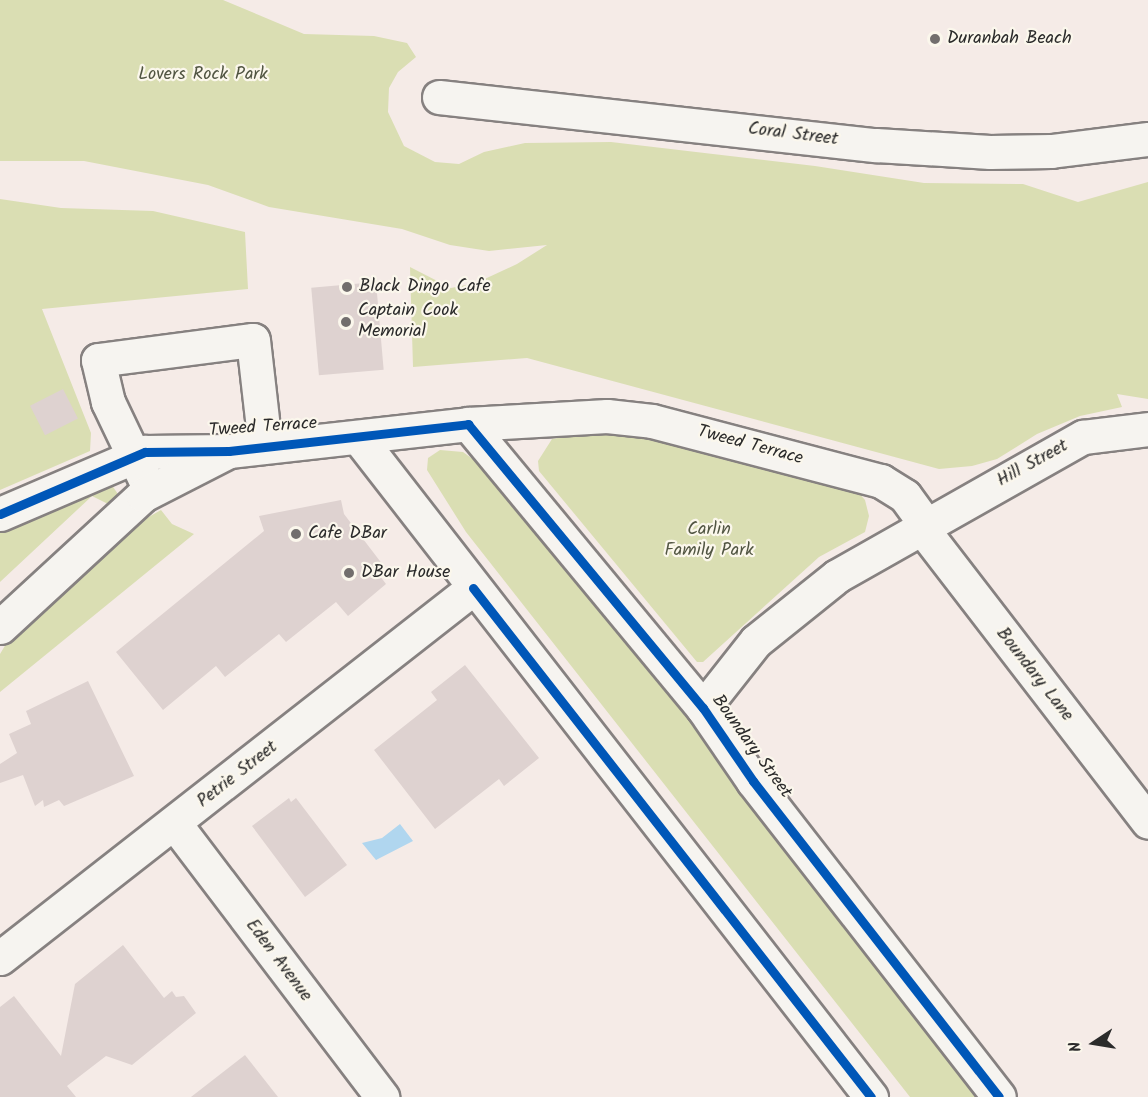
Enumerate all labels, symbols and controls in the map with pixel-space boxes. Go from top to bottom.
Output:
place label: Duranbah Beach [947,28,1072,50]
marker: Duranbah Beach [928,32,942,46]
park label: Lovers Rock Park [138,64,268,86]
street label: Coral Street [747,119,839,151]
place label: Black Dingo Cafe [359,276,490,298]
marker: Black Dingo Cafe [340,280,354,294]
place label: Captain Cook Memorial [358,301,458,344]
marker: Captain Cook Memorial [339,315,353,329]
street label: Tweed Terrace [208,413,318,443]
street label: Tweed Terrace [695,422,805,470]
street label: Hill Street [994,436,1072,492]
park label: Carlin Family Park [664,520,754,562]
place label: Cafe DBar [308,523,387,545]
marker: Cafe DBar [289,527,303,541]
place label: DBar House [361,562,450,584]
marker: DBar House [342,566,356,580]
street label: Boundary Lane [991,624,1077,726]
street label: Boundary Street [706,691,796,803]
street label: Petrie Street [194,737,282,813]
street label: Eden Avenue [240,916,316,1006]
north arrow [1064,1013,1124,1073]
text: N [1063,1039,1089,1054]

